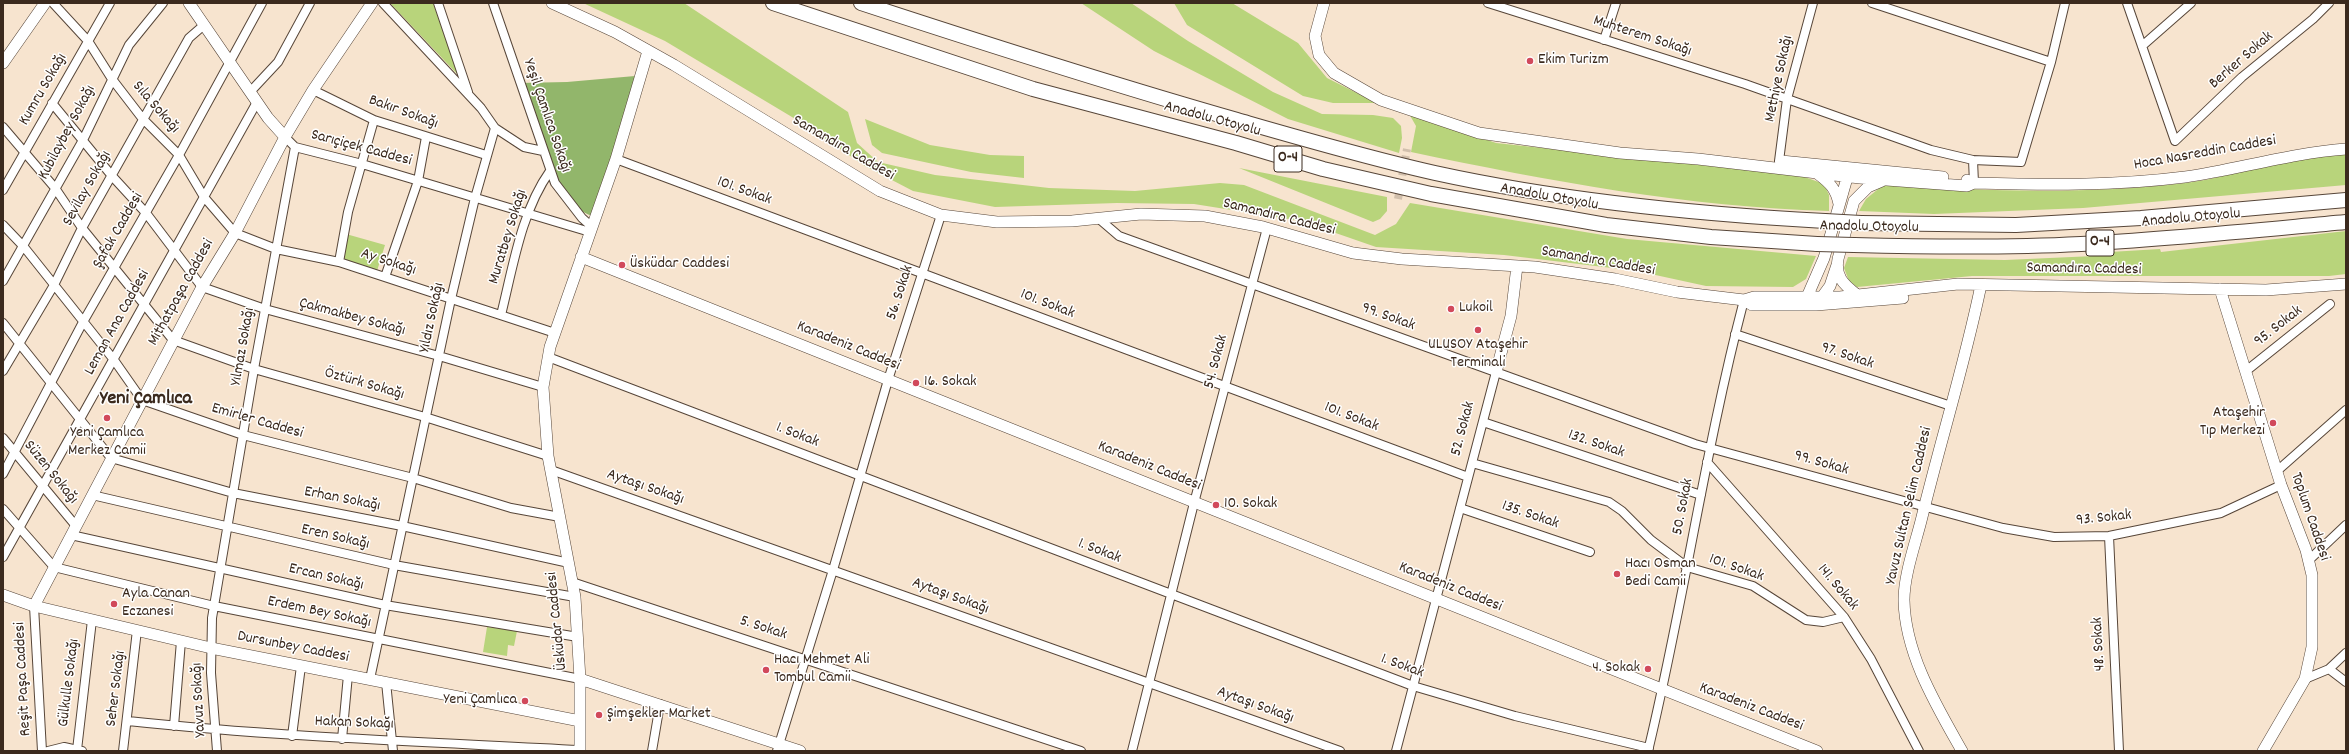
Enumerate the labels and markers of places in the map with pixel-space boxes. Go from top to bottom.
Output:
place label: Ekim Turizm [1538,51,1609,71]
marker: Ekim Turizm [1525,56,1535,66]
place label: Üsküdar Caddesi [630,255,729,275]
marker: Üsküdar Caddesi [617,260,627,270]
place label: Lukoil [1459,299,1493,319]
marker: Lukoil [1446,304,1456,314]
marker: ULUSOY Ataşehir Terminali [1473,325,1483,335]
place label: ULUSOY Ataşehir Terminali [1428,336,1528,374]
place label: 16. Sokak [924,373,976,393]
marker: 16. Sokak [911,378,921,388]
place label: Ataşehir Tıp Merkezi [2200,404,2265,442]
marker: Yeni Çamlıca Merkez Camii [102,413,112,423]
marker: Ataşehir Tıp Merkezi [2268,418,2278,428]
place label: Yeni Çamlıca Merkez Camii [68,424,146,462]
place label: 10. Sokak [1224,495,1277,515]
marker: 10. Sokak [1211,500,1221,510]
place label: Hacı Osman Bedi Camii [1625,555,1696,593]
marker: Hacı Osman Bedi Camii [1612,569,1622,579]
place label: Ayla Canan Eczanesi [122,585,190,623]
marker: Ayla Canan Eczanesi [109,599,119,609]
place label: Hacı Mehmet Ali Tombul Camii [774,651,870,689]
place label: 4. Sokak [1592,659,1640,679]
marker: 4. Sokak [1643,664,1653,674]
marker: Hacı Mehmet Ali Tombul Camii [761,665,771,675]
place label: Yeni Çamlıca [444,691,517,711]
marker: Yeni Çamlıca [520,696,530,706]
place label: Şimşekler Market [607,705,711,725]
marker: Şimşekler Market [594,710,604,720]

